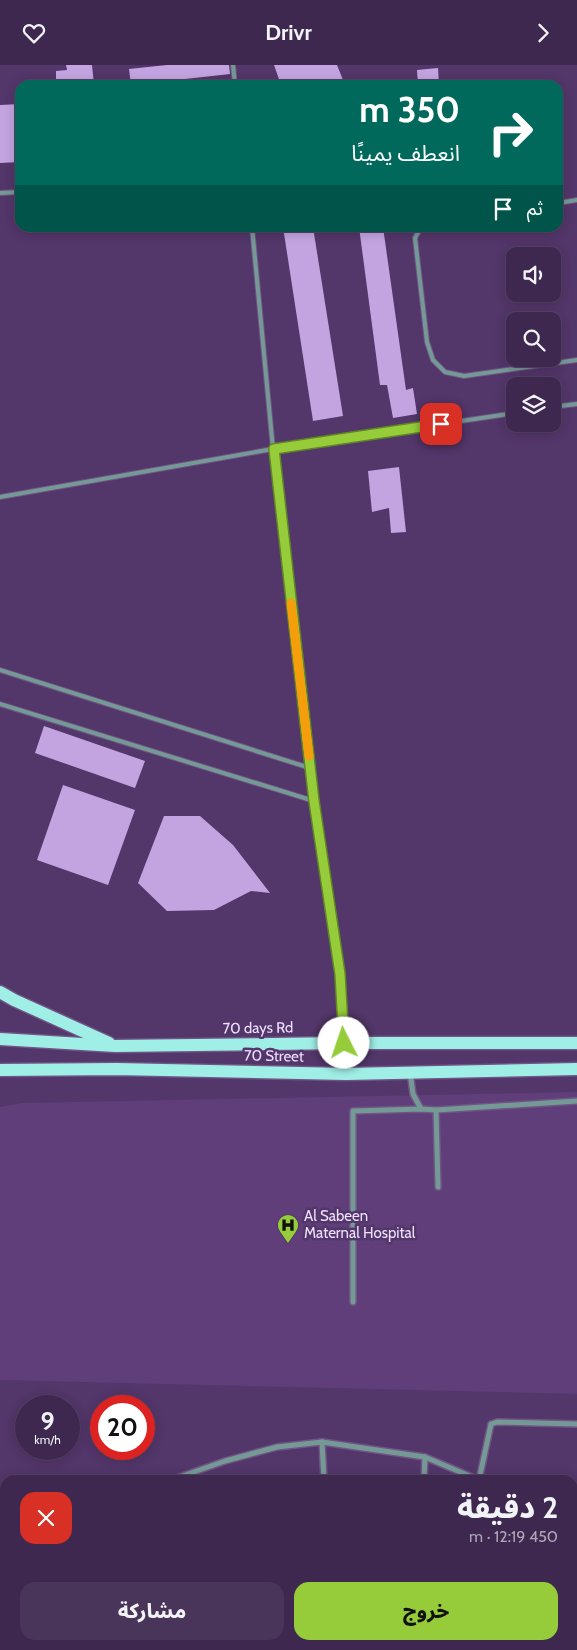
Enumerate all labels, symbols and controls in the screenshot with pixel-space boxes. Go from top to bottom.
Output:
icon: heart [20,19,48,47]
text: Drivr [265,19,312,46]
icon: forward [529,19,557,47]
text: 350 m [359,88,460,131]
icon: right [478,100,543,165]
text: انعطف يمينًا [351,140,460,167]
icon: arrive [489,195,517,223]
text: ثم [527,197,543,220]
map controls [506,247,561,432]
button: sound [506,247,561,302]
button: search [506,312,561,367]
button: layers [506,377,561,432]
pin [420,403,462,445]
icon: arrive [427,410,455,438]
position arrow [317,1016,369,1068]
street label: 70 days Rd [223,1018,293,1038]
street label: 70 Street [244,1046,304,1066]
place label: Al Sabeen Maternal Hospital [304,1207,416,1242]
hospital icon: Al Sabeen Maternal Hospital [276,1213,300,1244]
speed limit sign: 20 [90,1395,155,1460]
text: 9 [40,1406,55,1436]
text: km/h [34,1432,61,1447]
text: 2 دقيقة [457,1489,558,1526]
button: close [20,1492,72,1544]
text: 450 m · 12:19 [469,1527,558,1546]
button: مشاركة [20,1582,284,1640]
button: خروج [294,1582,558,1640]

